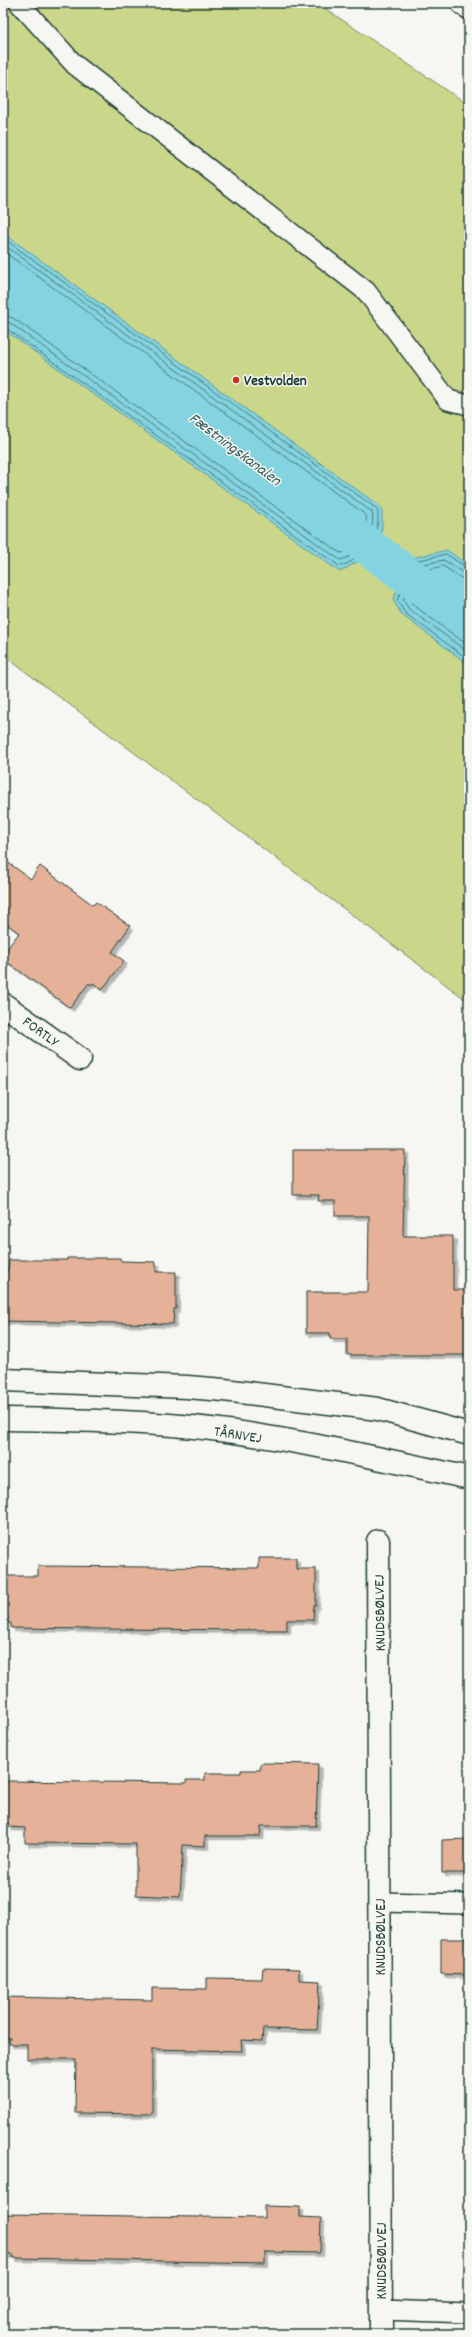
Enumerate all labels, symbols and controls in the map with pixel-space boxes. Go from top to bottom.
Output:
place label: Vestvolden [244,371,307,393]
marker: Vestvolden [231,375,241,385]
water label: Fæstningskanalen [183,408,286,493]
street label: FORTLY [17,1012,63,1054]
street label: TÅRNVEJ [212,1421,263,1451]
street label: KNUDSBØLVEJ [369,1574,393,1652]
street label: KNUDSBØLVEJ [371,1899,393,1975]
street label: KNUDSBØLVEJ [372,2223,394,2299]

